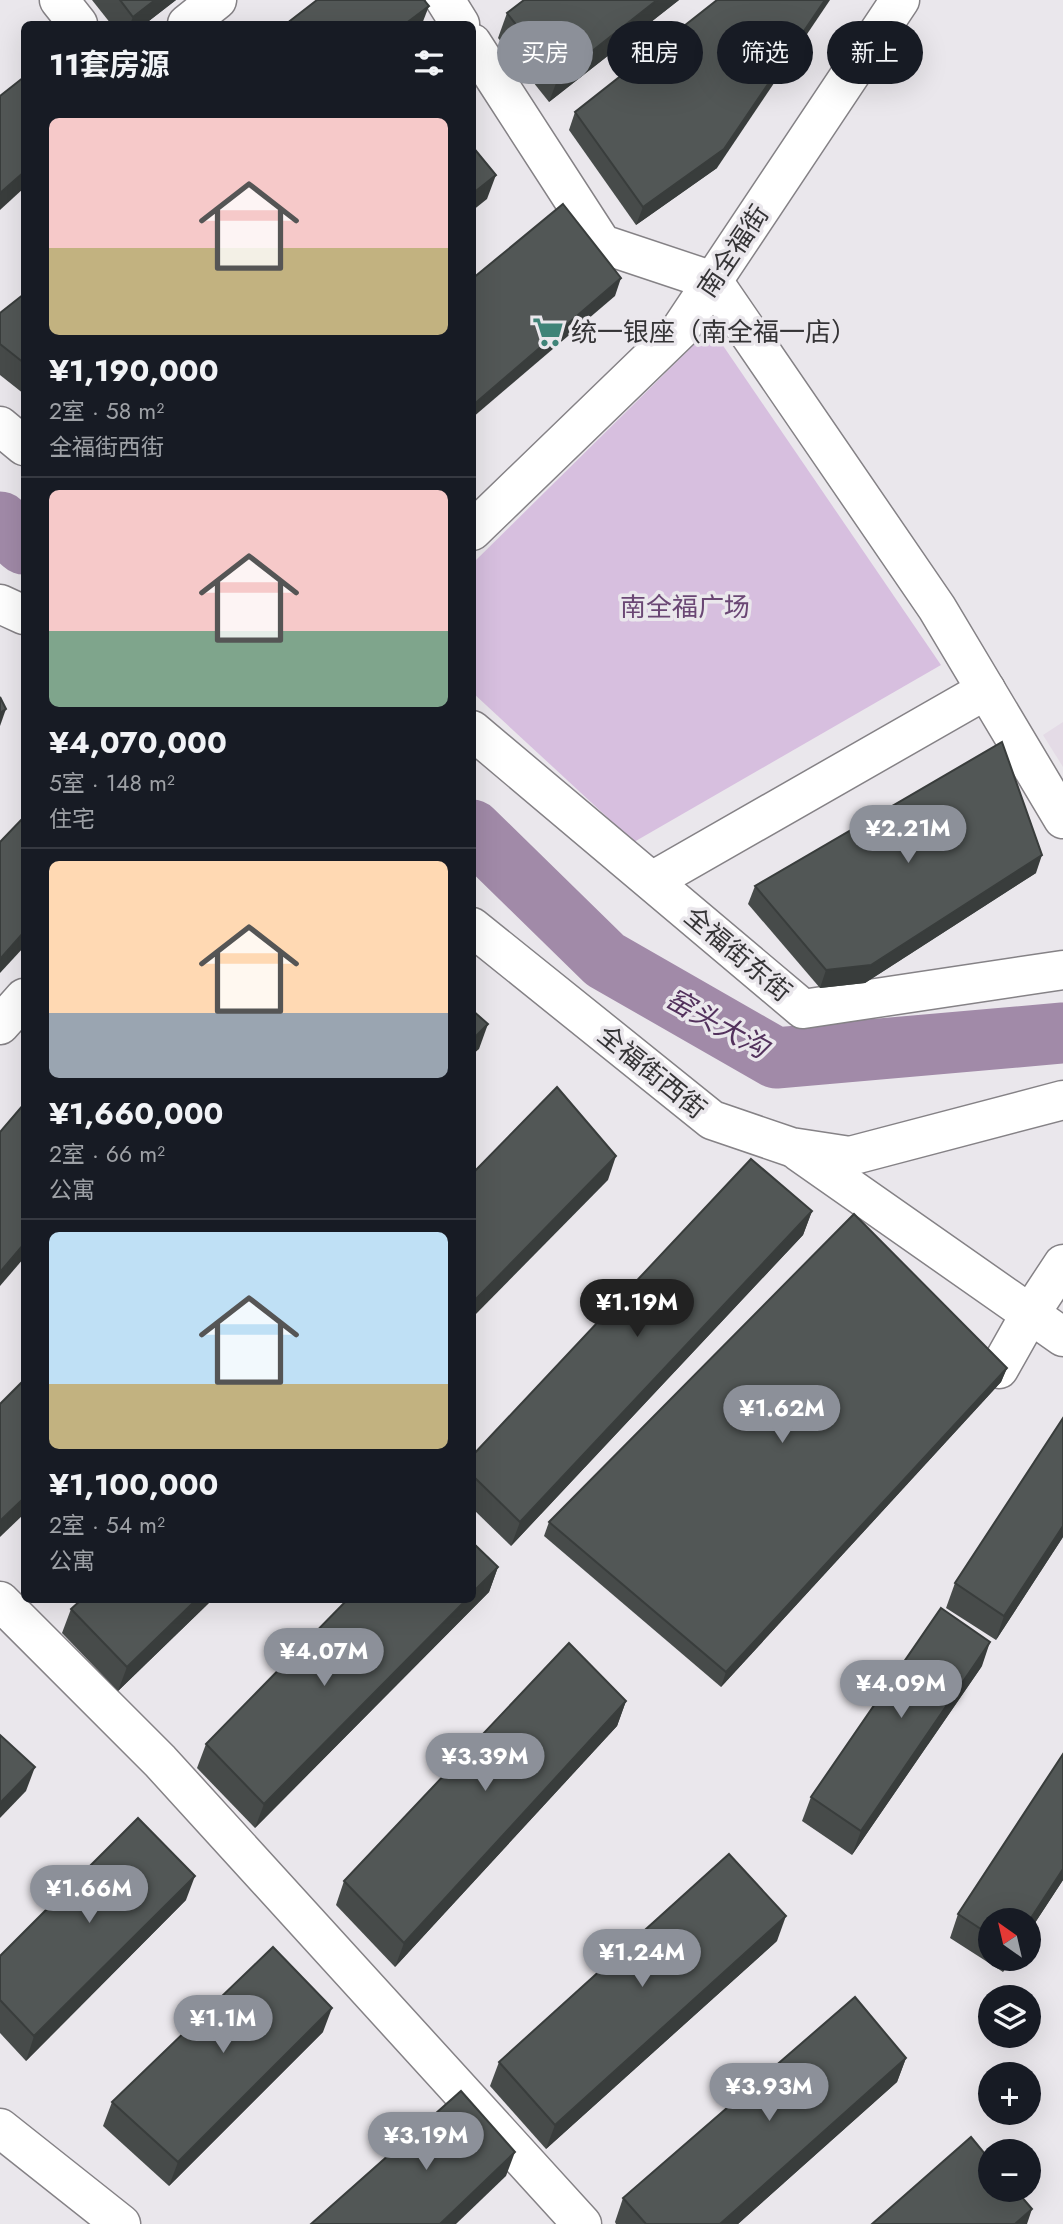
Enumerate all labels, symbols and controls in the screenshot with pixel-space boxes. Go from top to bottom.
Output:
chip: 买房 [497,21,593,84]
chip: 租房 [607,21,703,84]
chip: 筛选 [717,21,813,84]
chip: 新上 [827,21,923,84]
text: 11套房源 [49,43,170,86]
icon: filters [410,44,448,82]
icon: home [186,163,312,289]
street label: 南全福街 [688,197,778,305]
place label: 统一银座（南全福一店） [571,313,857,351]
supermarket icon: 统一银座（南全福一店） [531,315,565,349]
text: ¥1,190,000 [49,349,219,392]
text: 2室 · 58 m² [49,394,164,428]
text: 全福街西街 [49,430,164,464]
icon: home [186,535,312,661]
park label: 南全福广场 [620,588,750,626]
text: ¥4,070,000 [49,721,227,764]
text: 5室 · 148 m² [49,766,175,800]
text: 住宅 [49,802,95,836]
pin: ¥2.21M [851,806,965,865]
text: ¥2.21M [865,811,951,845]
street label: 全福街东街 [676,898,800,1010]
icon: home [186,906,312,1032]
water label: 窑头大沟 [658,978,778,1070]
street label: 全福街西街 [590,1016,714,1128]
text: ¥1,660,000 [49,1092,223,1135]
text: 2室 · 66 m² [49,1137,165,1171]
text: 公寓 [49,1173,95,1207]
icon: home [186,1277,312,1403]
pin: ¥1.19M [580,1280,694,1339]
text: ¥1.19M [596,1285,678,1319]
pin: ¥1.62M [725,1386,839,1445]
text: ¥1.62M [739,1391,825,1425]
text: ¥1,100,000 [49,1463,218,1506]
text: 2室 · 54 m² [49,1508,165,1542]
text: 公寓 [49,1544,95,1578]
pin: ¥4.07M [267,1628,381,1688]
text: ¥4.07M [280,1634,368,1668]
pin: ¥4.09M [844,1660,958,1720]
text: ¥4.09M [856,1666,946,1700]
pin: ¥3.39M [428,1734,542,1793]
text: ¥3.39M [442,1739,528,1773]
pin: ¥1.66M [32,1866,146,1925]
text: ¥1.66M [46,1871,132,1905]
north arrow [978,1908,1041,1970]
map controls [978,1908,1041,2202]
pin: ¥1.24M [585,1930,699,1989]
text: ¥1.24M [599,1935,685,1969]
button: layers [978,1985,1041,2048]
pin: ¥1.1M [174,1996,272,2055]
text: ¥1.1M [190,2001,256,2035]
button: + [978,2062,1041,2125]
pin: ¥3.93M [712,2064,826,2123]
text: ¥3.93M [726,2069,812,2103]
pin: ¥3.19M [369,2112,483,2172]
text: ¥3.19M [384,2118,468,2152]
button: − [978,2139,1041,2202]

